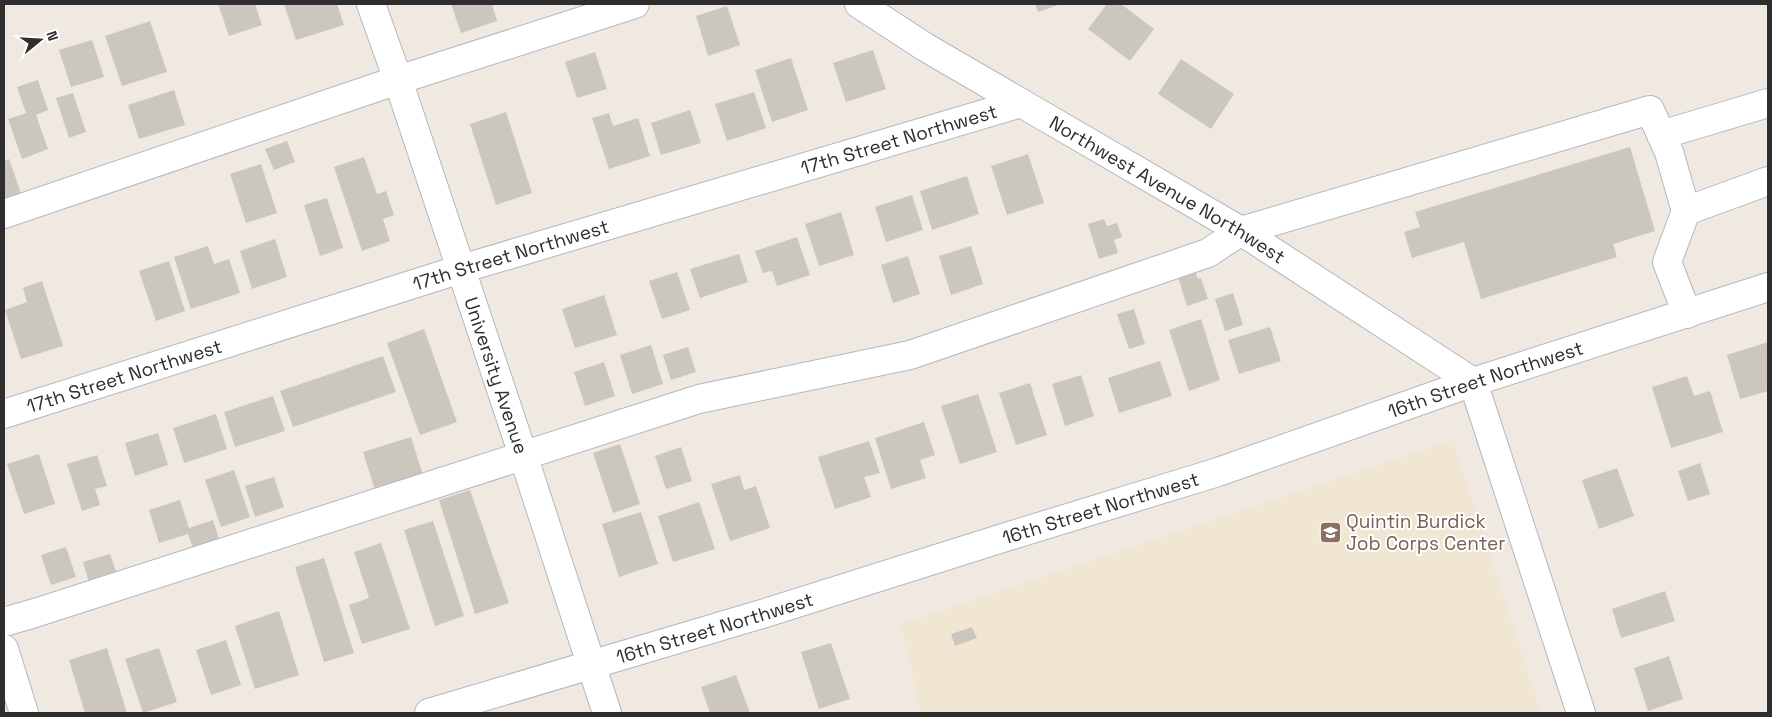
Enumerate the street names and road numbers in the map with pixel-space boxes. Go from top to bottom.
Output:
street label: 17th Street Northwest [798,99,1000,181]
street label: Northwest Avenue Northwest [1045,110,1290,269]
street label: 17th Street Northwest [409,214,612,297]
street label: University Avenue [458,294,534,457]
street label: 17th Street Northwest [23,334,225,419]
street label: 16th Street Northwest [1384,335,1586,424]
street label: 16th Street Northwest [999,467,1202,550]
street label: 16th Street Northwest [613,587,816,670]

